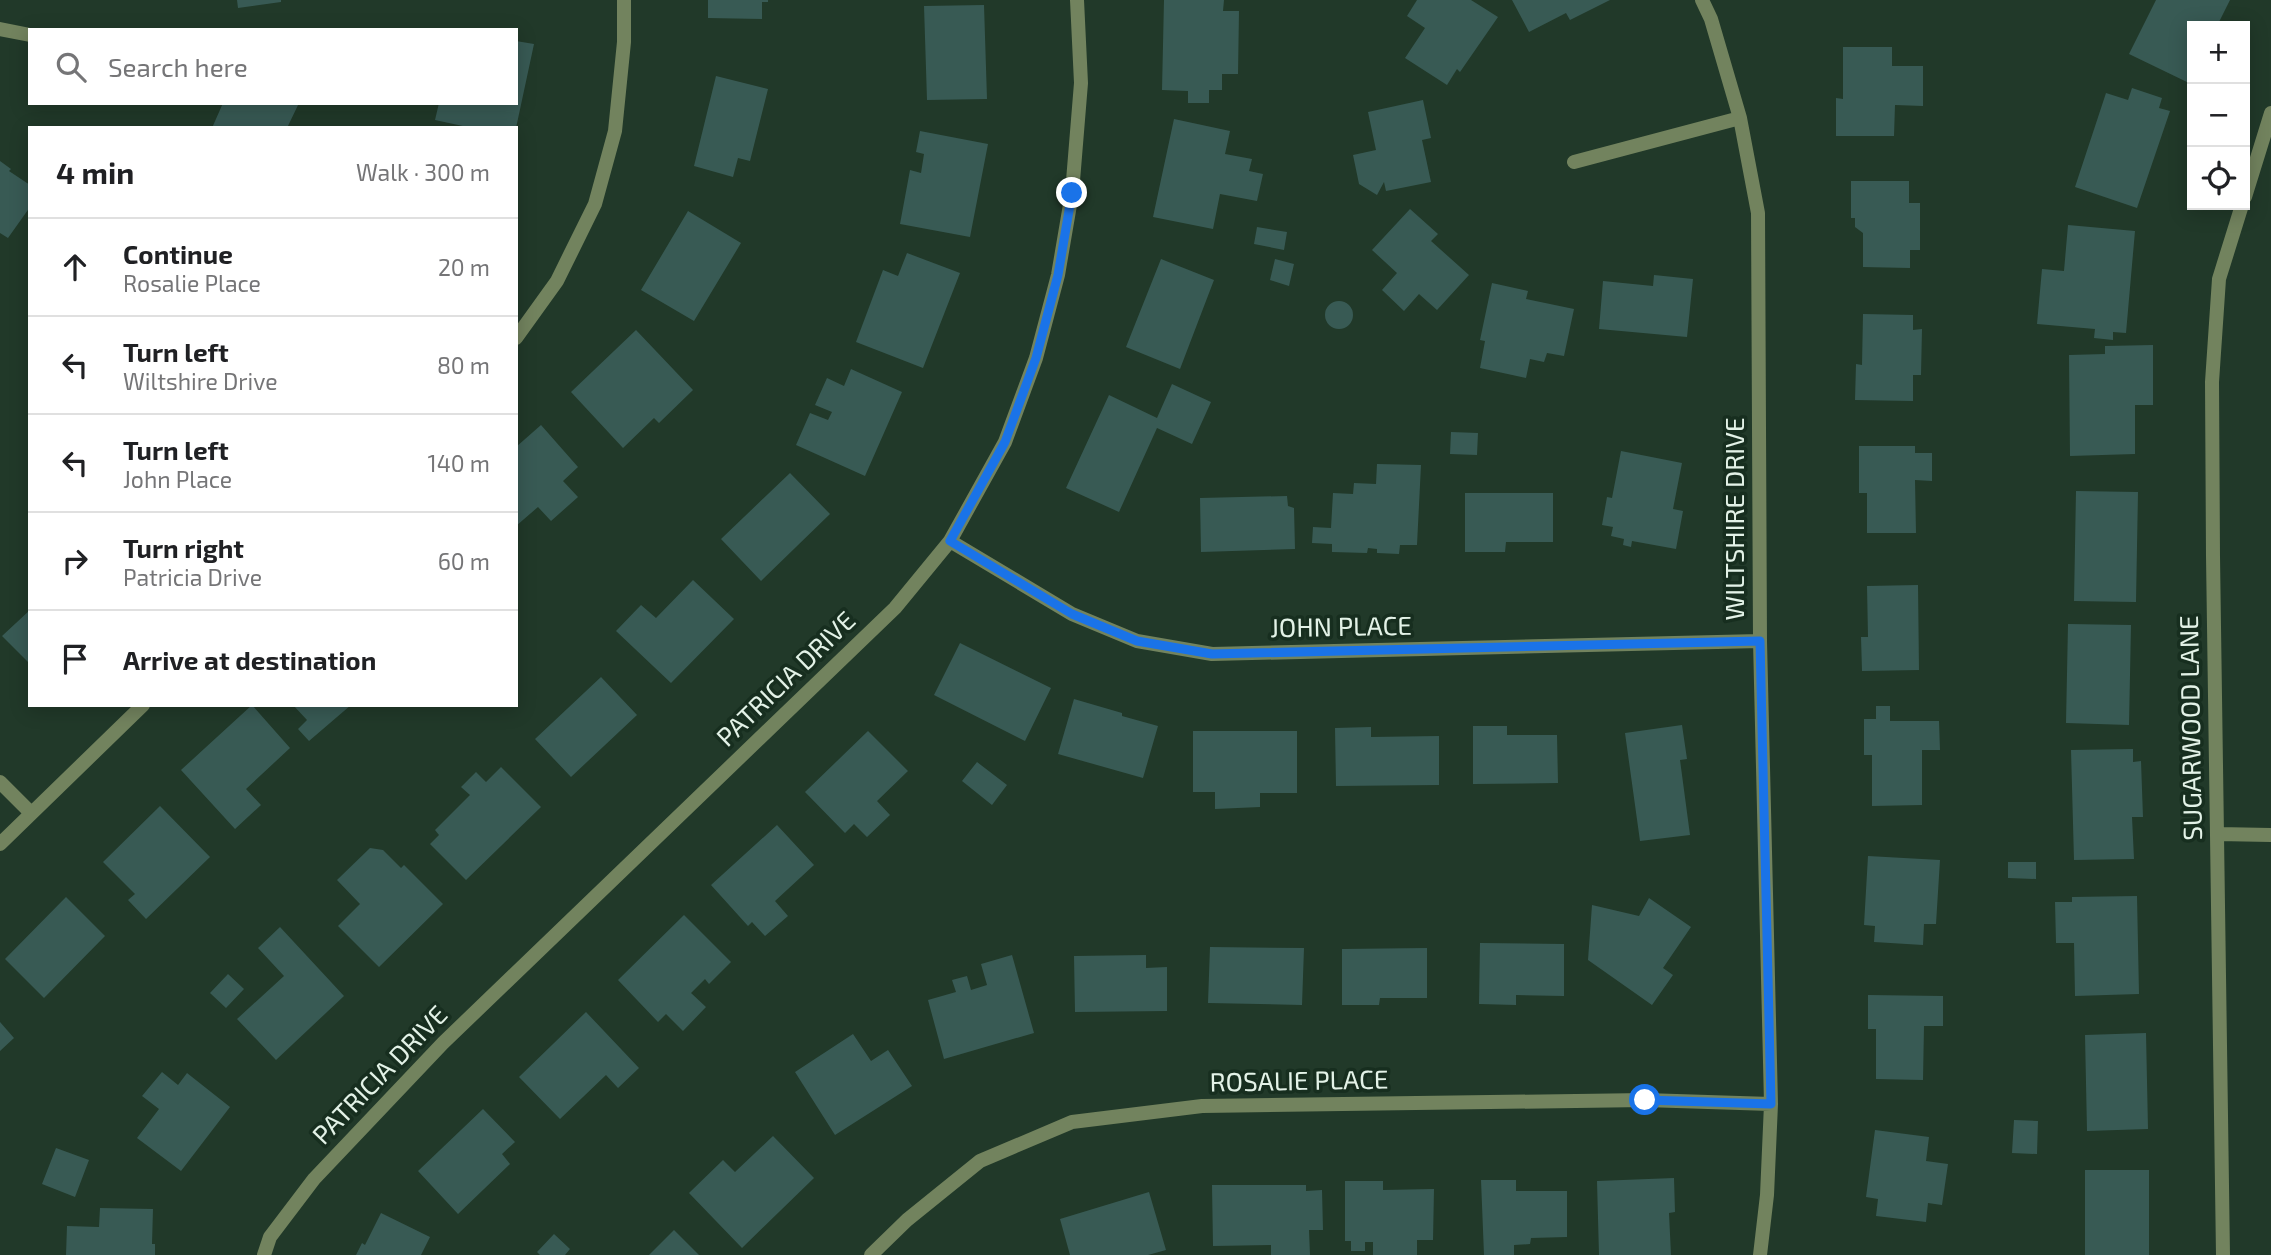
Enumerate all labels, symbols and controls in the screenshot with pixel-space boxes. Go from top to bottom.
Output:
map controls [2187,21,2250,210]
button: + [2187,21,2250,84]
search box [28,28,518,105]
icon: search [52,48,90,86]
text: Search here [108,51,248,82]
button: − [2187,84,2250,147]
button: locate [2187,147,2250,210]
text: 4 min [56,154,134,190]
text: Walk · 300 m [356,158,490,186]
route end [1056,177,1087,208]
text: Continue [123,238,233,269]
icon: ahead [56,248,94,286]
text: 20 m [438,253,490,281]
text: Rosalie Place [123,269,261,297]
text: Turn left [123,336,229,367]
icon: left [56,346,94,384]
text: 80 m [437,351,490,379]
text: Wiltshire Drive [123,367,278,395]
street label: WILTSHIRE DRIVE [1718,418,1749,620]
text: Turn left [123,434,229,465]
icon: left [56,444,94,482]
text: 140 m [428,449,490,477]
text: John Place [123,465,232,493]
text: Turn right [123,532,244,563]
icon: right [56,542,94,580]
text: 60 m [438,547,490,575]
text: Patricia Drive [123,563,262,591]
street label: PATRICIA DRIVE [709,604,861,752]
street label: JOHN PLACE [1270,609,1412,642]
street label: SUGARWOOD LANE [2172,615,2207,841]
icon: arrive [56,640,94,678]
text: Arrive at destination [123,644,376,675]
street label: PATRICIA DRIVE [305,998,453,1150]
street label: ROSALIE PLACE [1209,1062,1389,1097]
route start [1629,1084,1660,1115]

